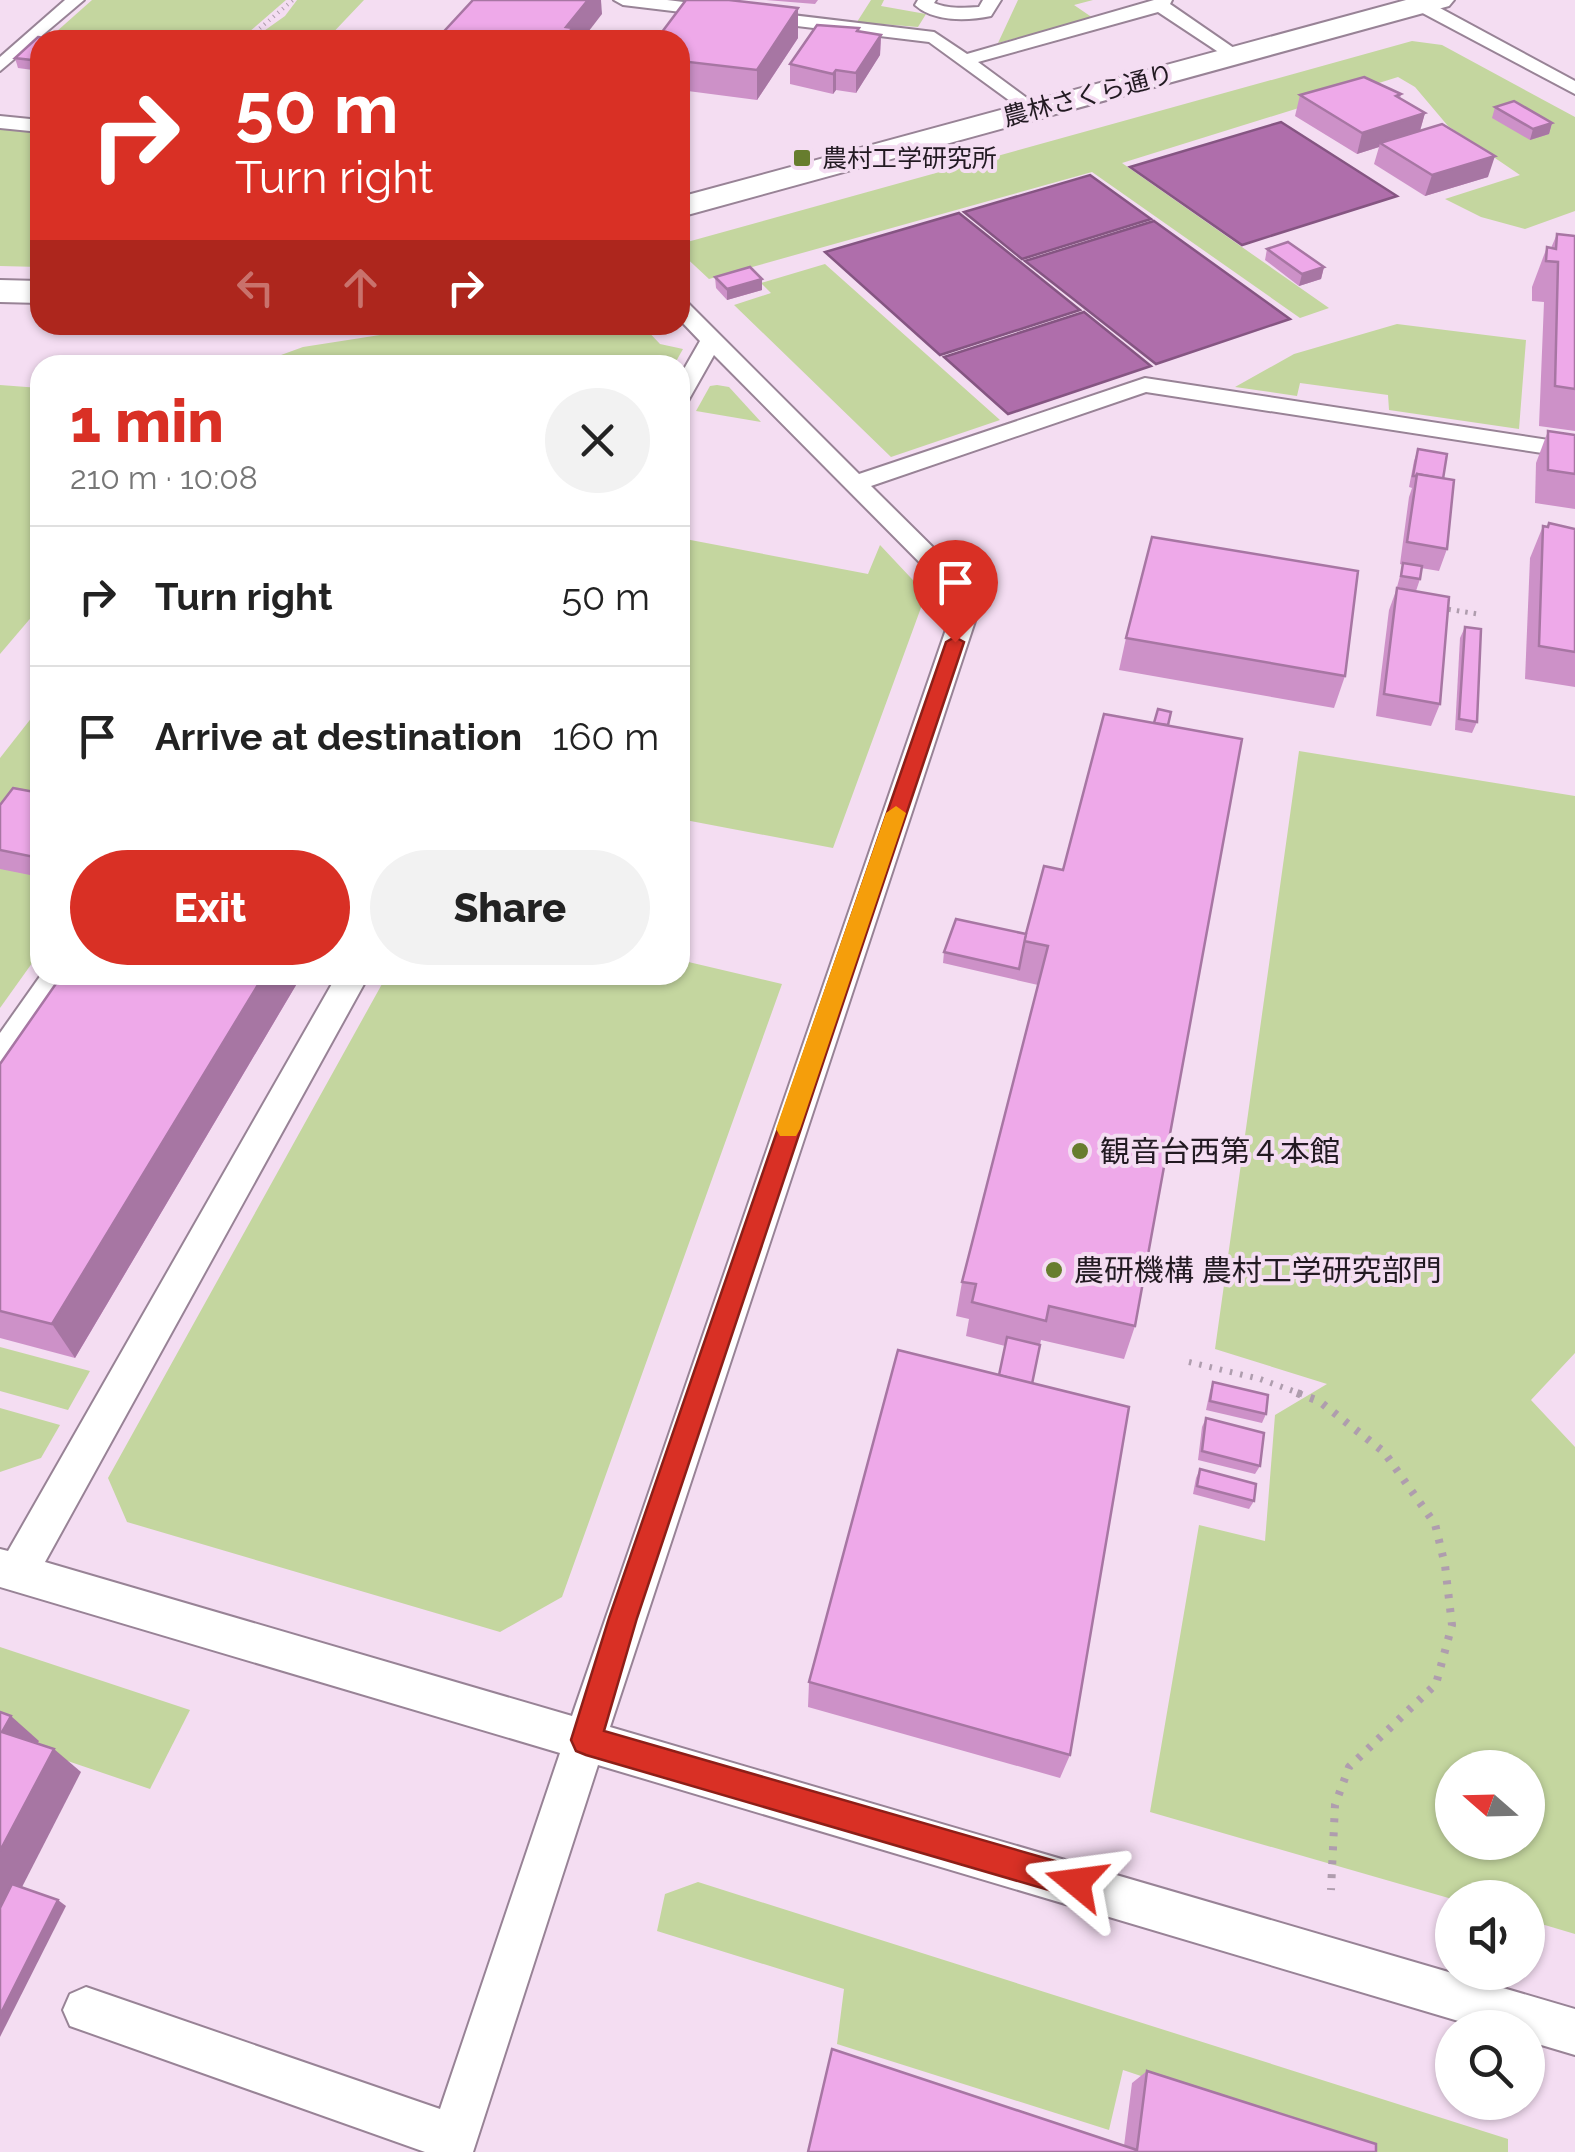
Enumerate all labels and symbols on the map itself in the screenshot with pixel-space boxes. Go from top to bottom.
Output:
street label: 農林さくら通り [1000,58,1176,132]
place label: 農村工学研究所 [822,143,997,173]
marker: 農村工学研究所 [791,147,813,169]
pin [913,540,998,643]
place label: 観音台西第４本館 [1100,1134,1340,1169]
marker: 観音台西第４本館 [1069,1140,1091,1162]
place label: 農研機構 農村工学研究部門 [1074,1253,1442,1288]
marker: 農研機構 農村工学研究部門 [1043,1259,1065,1281]
north arrow [1435,1750,1545,1860]
position arrow [1024,1830,1128,1934]

